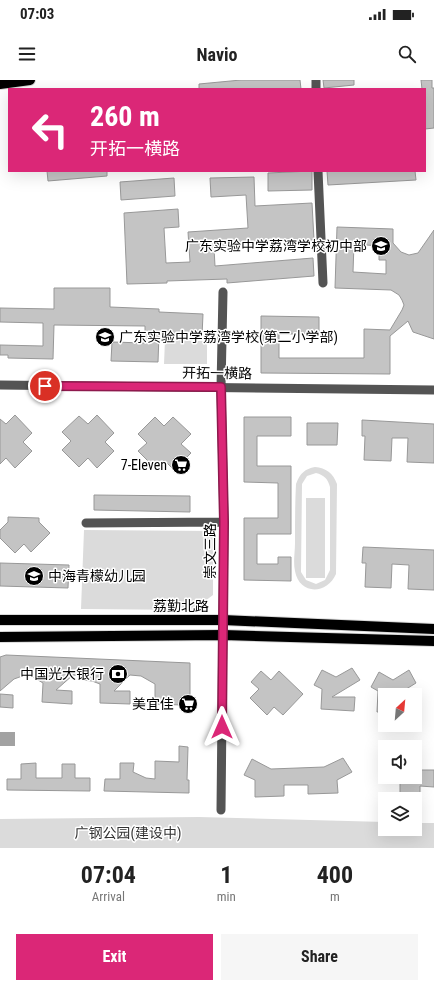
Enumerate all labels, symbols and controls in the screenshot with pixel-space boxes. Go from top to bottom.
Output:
text: 07:03 [20,5,54,23]
icon: menu [16,43,38,65]
icon: search [396,43,418,65]
text: Navio [197,44,237,65]
text: 260 m [90,100,160,133]
icon: left [24,104,76,156]
text: 开拓一横路 [90,138,180,159]
school or university icon: 广东实验中学荔湾学校初中部 [370,235,392,257]
place label: 广东实验中学荔湾学校初中部 [185,238,367,254]
school or university icon: 广东实验中学荔湾学校(第二小学部) [94,326,116,348]
place label: 广东实验中学荔湾学校(第二小学部) [119,329,338,346]
street label: 开拓一横路 [182,364,252,382]
pin [28,369,62,403]
icon: arrive [34,375,56,397]
supermarket icon: 7-Eleven [170,454,192,476]
place label: 7-Eleven [121,457,167,473]
street label: 崇文三路 [202,523,218,579]
school or university icon: 中海青檬幼儿园 [23,565,45,587]
place label: 中海青檬幼儿园 [48,568,146,584]
street label: 荔勤北路 [153,598,209,614]
bank icon: 中国光大银行 [107,663,129,685]
place label: 中国光大银行 [20,666,104,682]
north arrow [378,688,422,732]
map controls [378,688,422,836]
supermarket icon: 美宜佳 [177,693,199,715]
place label: 美宜佳 [132,696,174,712]
position arrow [201,706,243,748]
button: sound [378,740,422,784]
button: layers [378,792,422,836]
park label: 广钢公园(建设中) [75,825,181,842]
text: 07:04 [81,861,136,889]
text: 1 [220,861,232,889]
text: 400 [317,861,353,889]
text: Arrival [92,889,125,904]
text: min [217,889,236,904]
text: m [330,889,340,904]
button: Exit [16,934,213,980]
button: Share [221,934,418,980]

